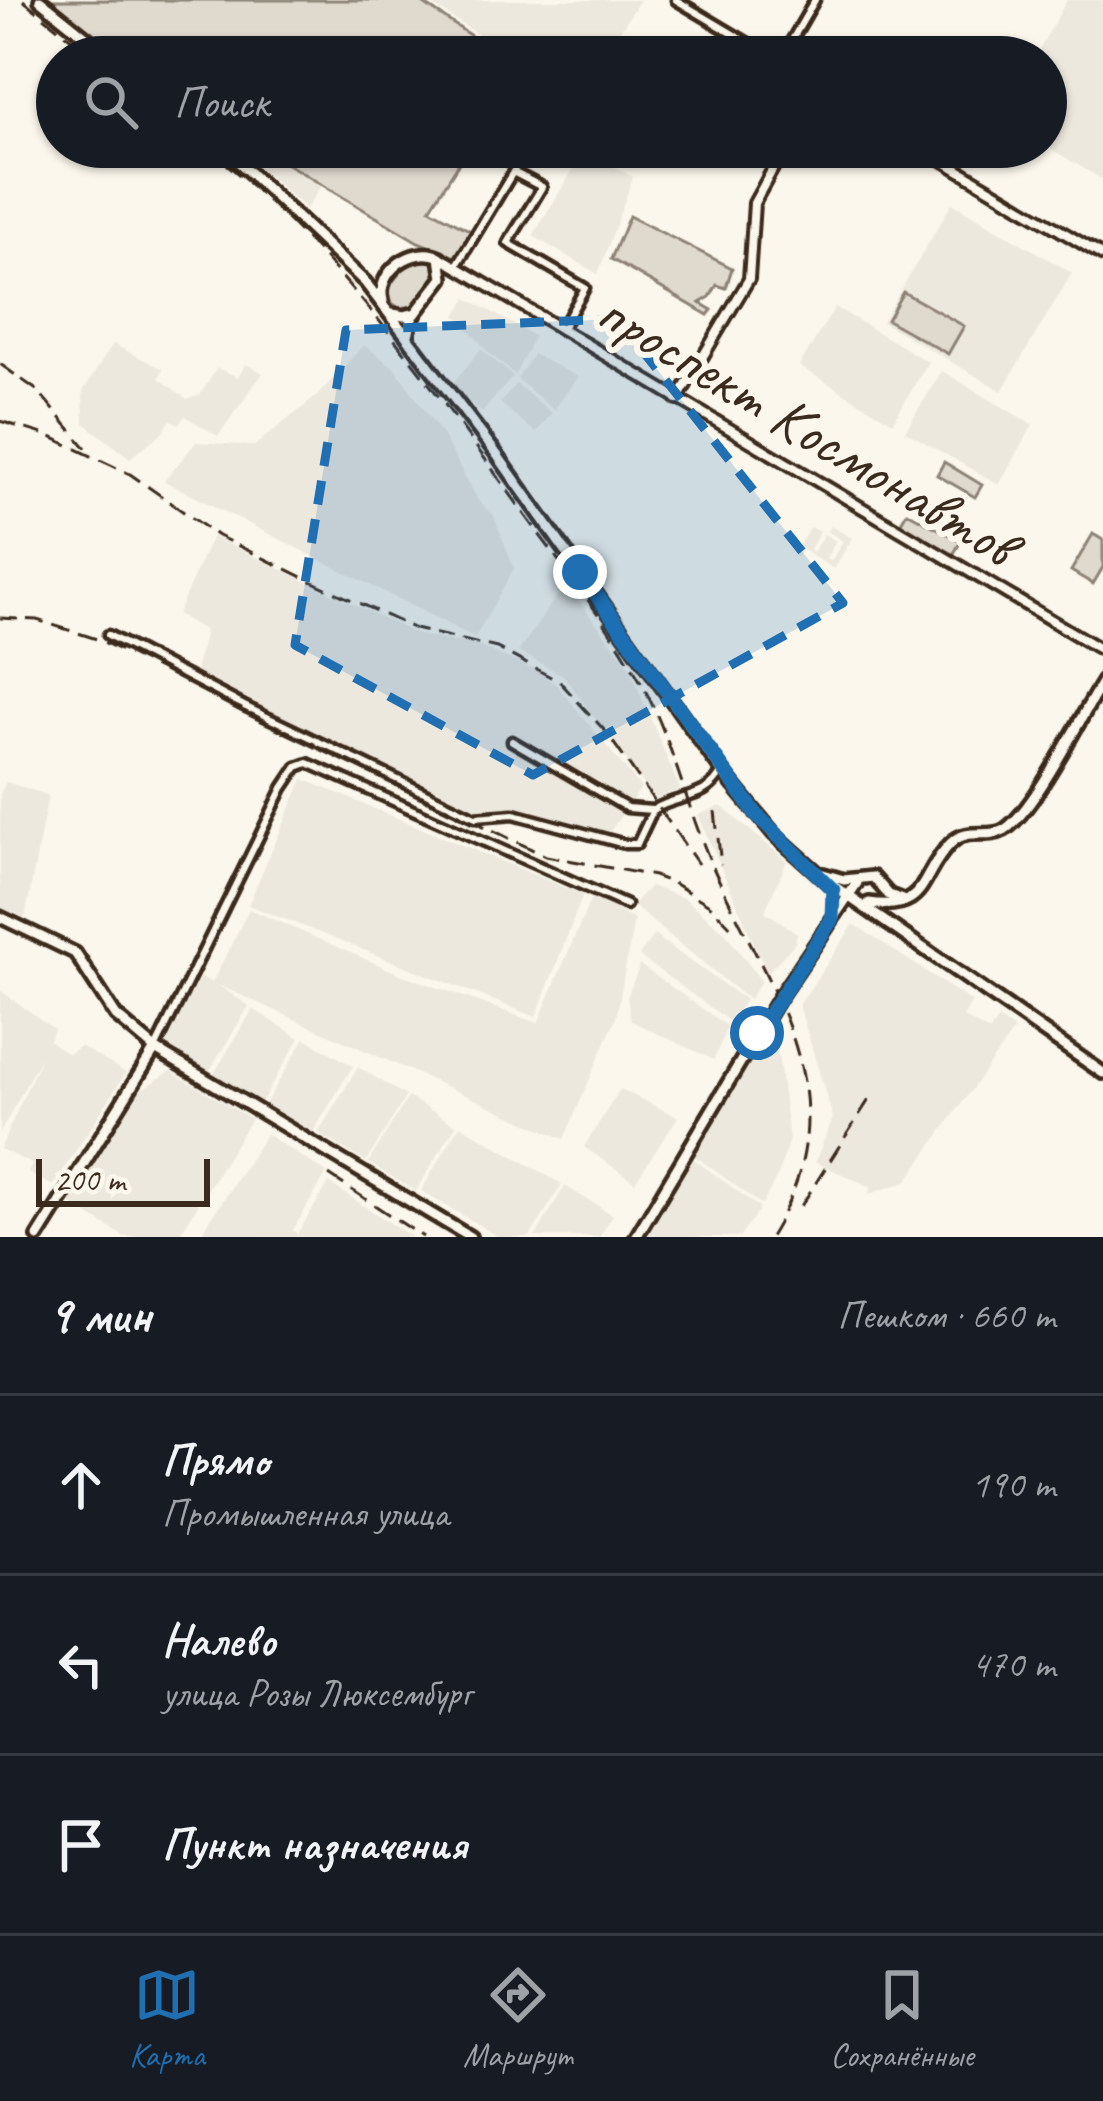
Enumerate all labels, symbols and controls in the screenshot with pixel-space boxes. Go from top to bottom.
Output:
search box [36,36,1067,168]
icon: search [78,69,144,135]
text: Поиск [174,74,269,131]
street label: проспект Космонавтов [584,273,1038,588]
route end [553,545,607,599]
route start [730,1006,784,1060]
scale bar [36,1153,210,1206]
text: 200 m [54,1159,125,1201]
text: 9 мин [48,1283,151,1347]
text: Пешком · 660 m [837,1291,1055,1340]
text: Прямо [162,1432,269,1489]
icon: ahead [48,1452,114,1518]
text: 190 m [971,1460,1055,1509]
text: Промышленная улица [162,1489,449,1538]
text: Налево [162,1612,276,1669]
icon: left [48,1632,114,1698]
text: 470 m [971,1640,1055,1689]
text: улица Розы Люксембург [162,1669,471,1718]
icon: arrive [48,1812,114,1878]
text: Пункт назначения [162,1816,467,1873]
tab: Карта [129,1962,205,2076]
tab: Маршрут [463,1962,572,2076]
tab: Сохранённые [830,1962,974,2076]

